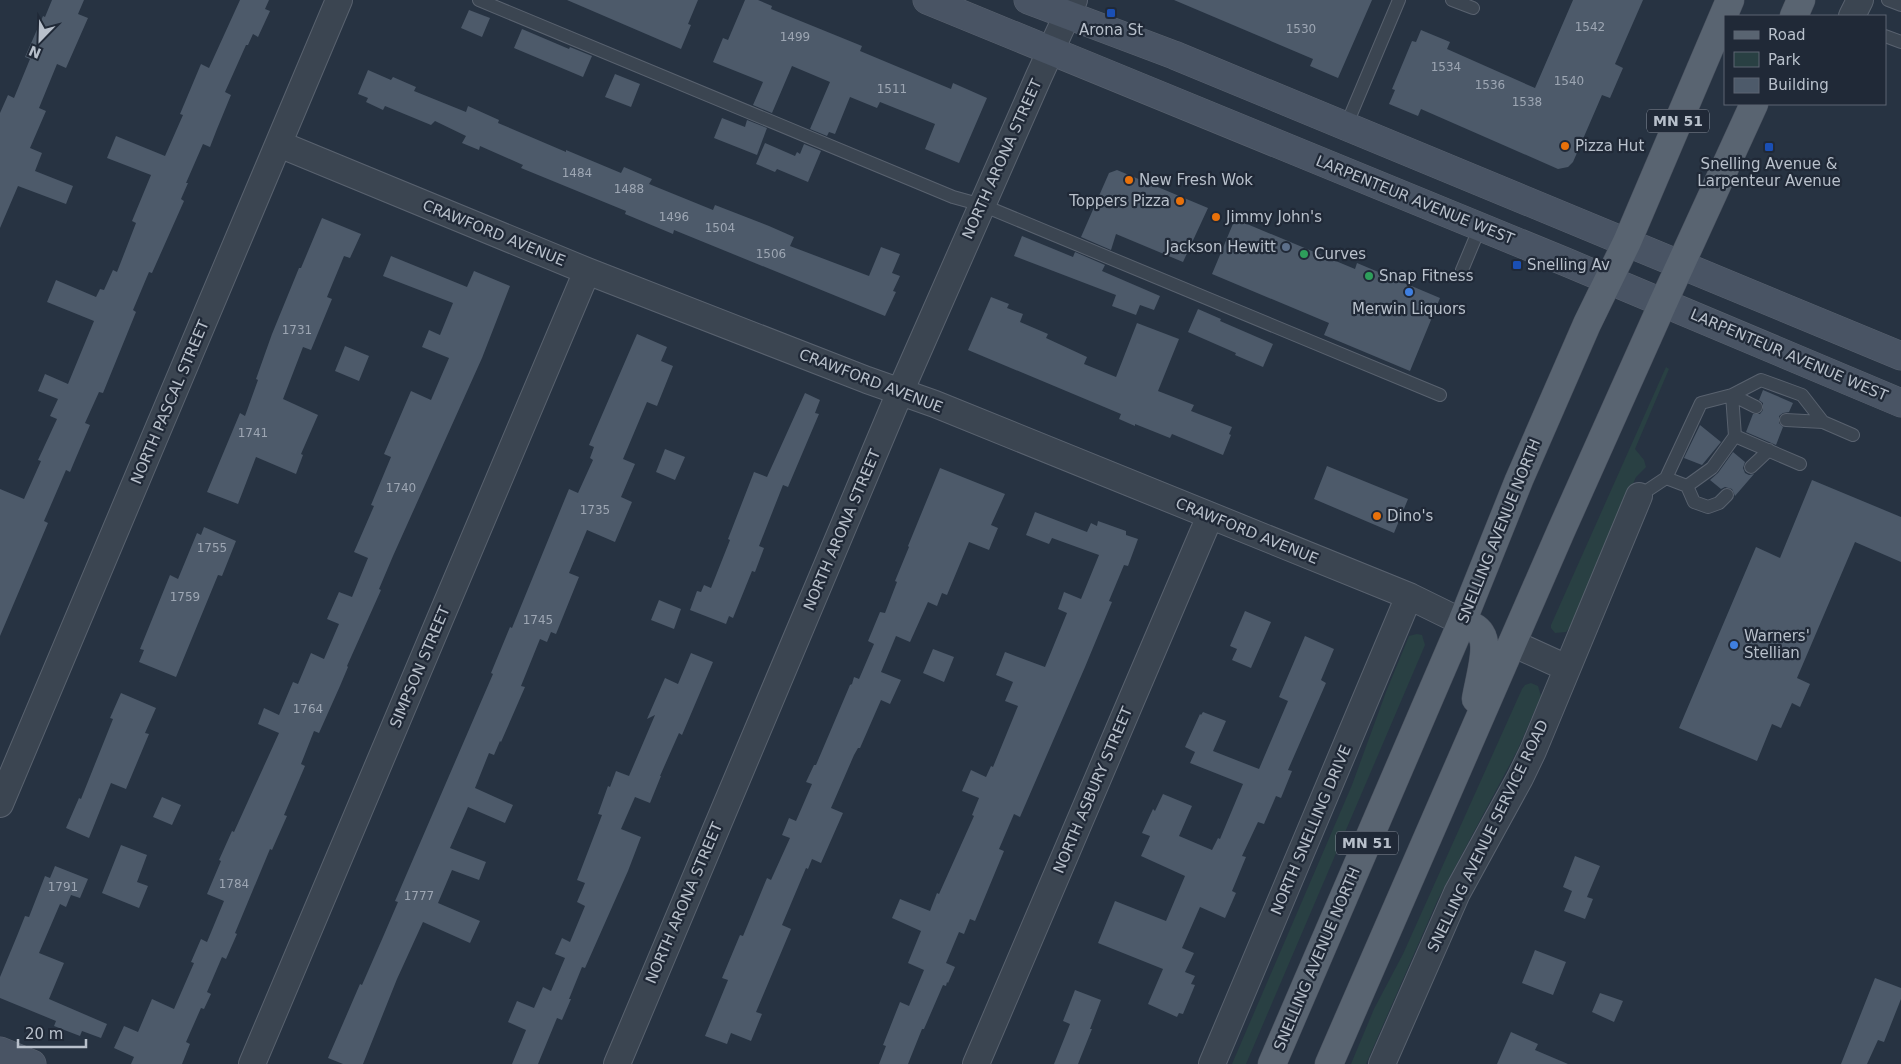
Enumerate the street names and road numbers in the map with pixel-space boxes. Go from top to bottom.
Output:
street label: NORTH ARONA STREET [958,75,1046,242]
road number: MN 51 [1647,110,1709,132]
street label: LARPENTEUR AVENUE WEST [1313,152,1518,248]
street label: CRAWFORD AVENUE [420,196,568,270]
street label: LARPENTEUR AVENUE WEST [1688,305,1891,405]
street label: NORTH PASCAL STREET [127,316,213,487]
street label: CRAWFORD AVENUE [797,345,945,417]
street label: SNELLING AVENUE NORTH [1454,436,1544,626]
street label: NORTH ARONA STREET [800,446,885,613]
street label: CRAWFORD AVENUE [1173,494,1321,568]
street label: SIMPSON STREET [386,603,454,731]
street label: NORTH ASBURY STREET [1050,703,1137,876]
street label: SNELLING AVENUE SERVICE ROAD [1424,717,1552,955]
street label: NORTH SNELLING DRIVE [1267,742,1355,918]
street label: NORTH ARONA STREET [642,819,727,986]
road number: MN 51 [1336,831,1398,854]
street label: SNELLING AVENUE NORTH [1270,865,1364,1053]

